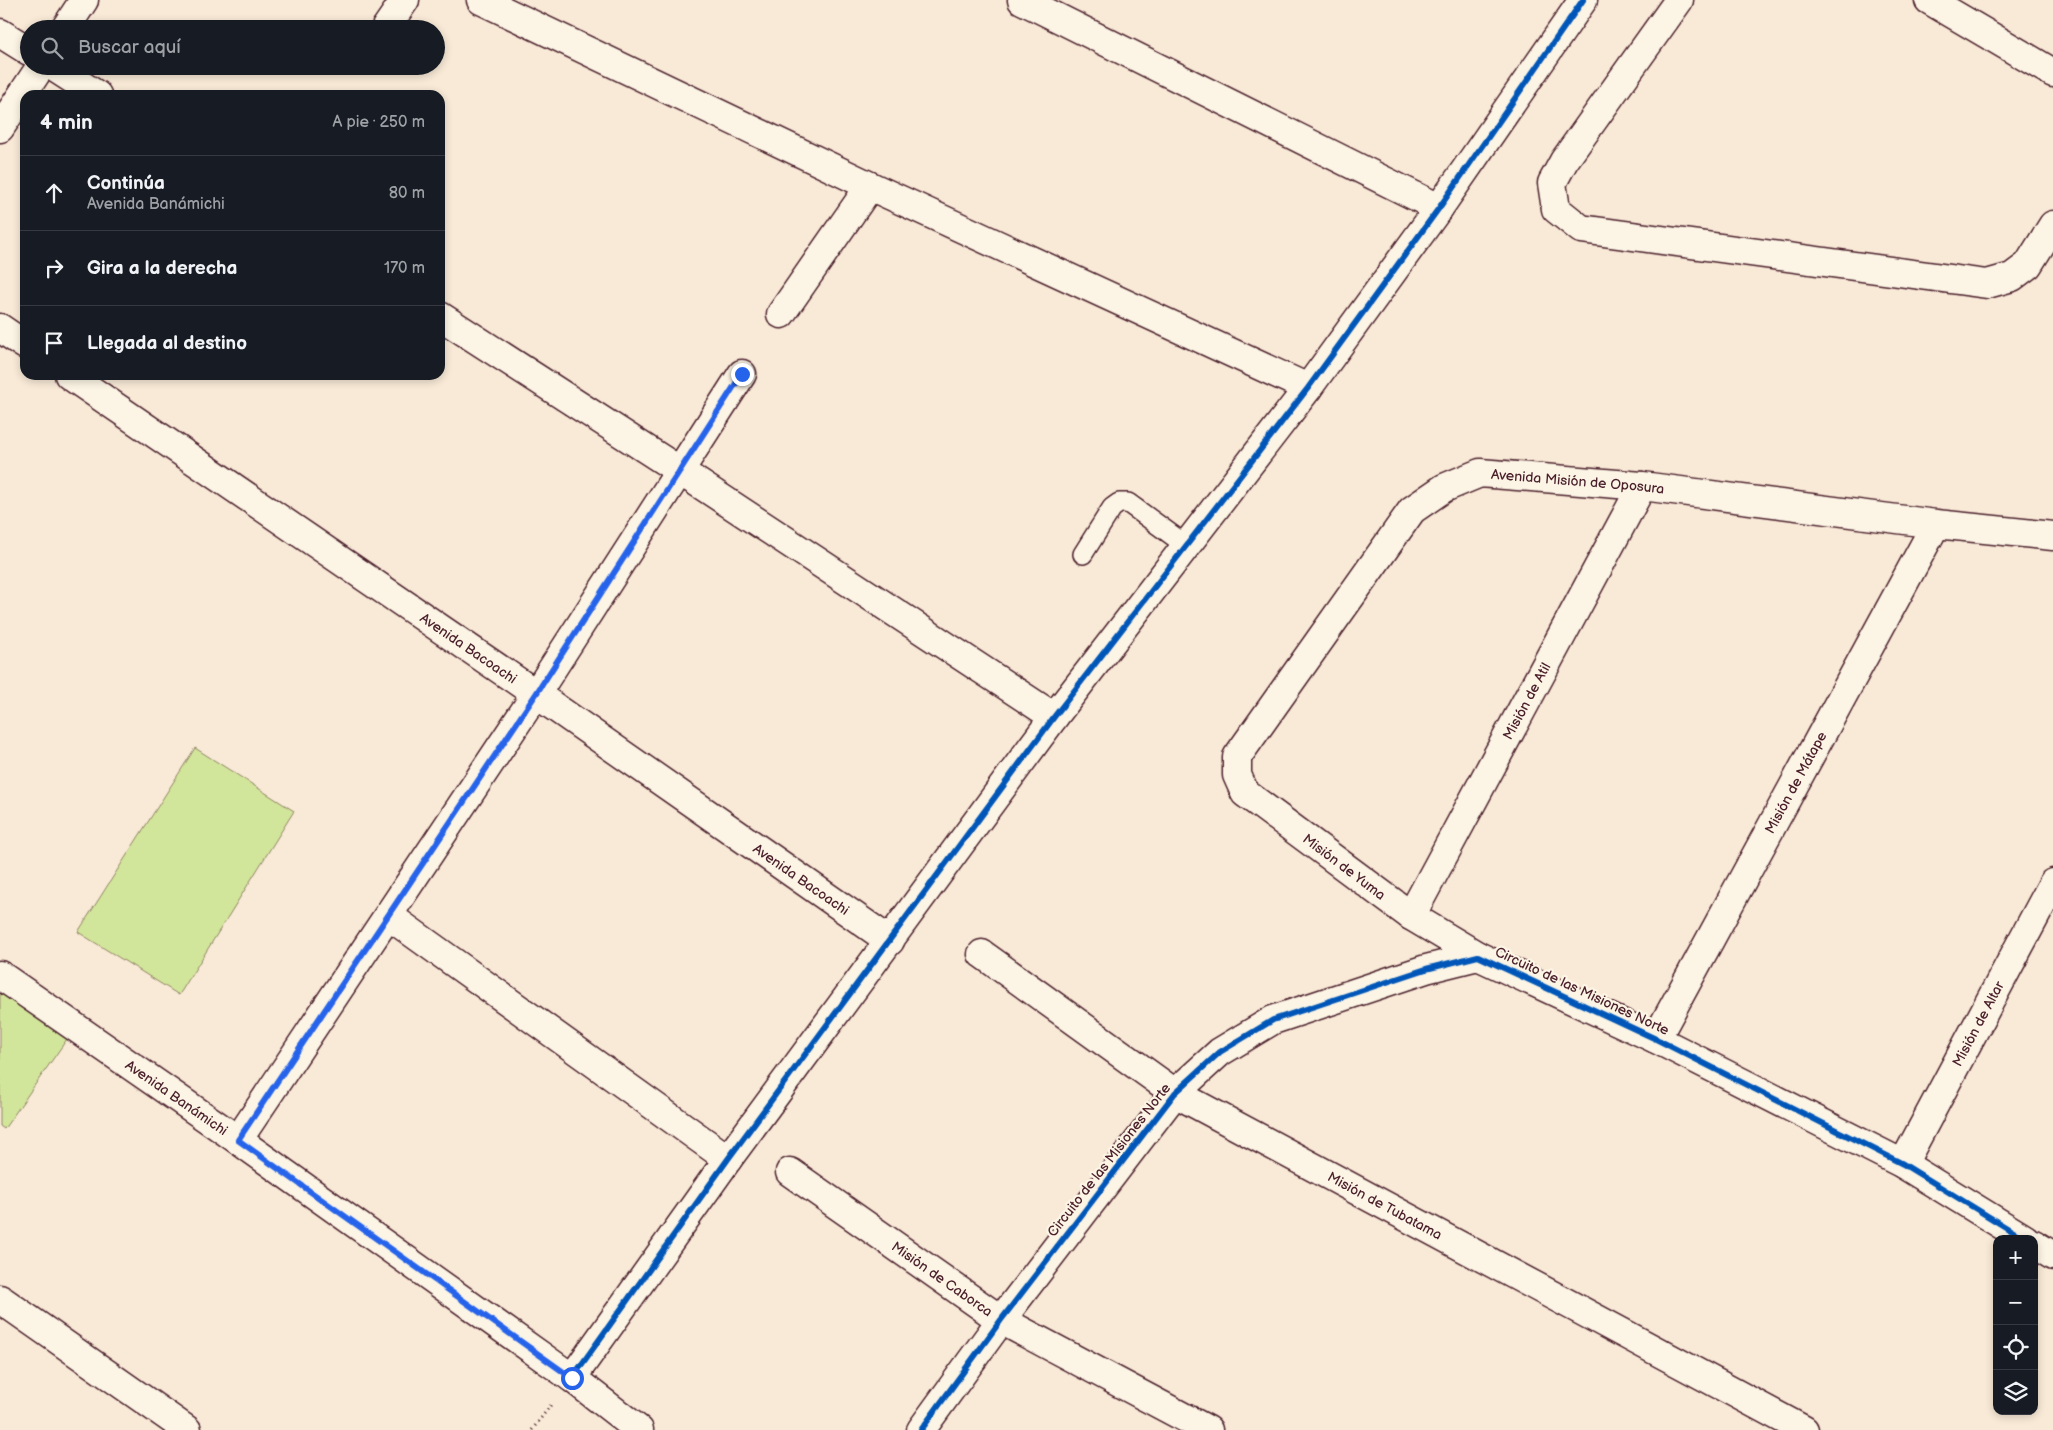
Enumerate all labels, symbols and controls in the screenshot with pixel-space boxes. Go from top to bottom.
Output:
search box [20,20,445,75]
icon: search [38,34,66,62]
text: Buscar aquí [78,36,181,59]
text: 4 min [40,110,93,135]
text: A pie · 250 m [332,113,425,132]
text: Continúa [87,172,165,195]
icon: ahead [40,179,68,207]
text: 80 m [389,184,425,203]
text: Avenida Banámichi [87,195,225,214]
icon: right [40,254,68,282]
text: Gira a la derecha [87,257,237,280]
text: 170 m [384,259,425,278]
icon: arrive [40,329,68,357]
text: Llegada al destino [87,332,247,355]
route end [731,363,754,386]
street label: Avenida Misión de Oposura [1491,465,1665,497]
street label: Avenida Bacoachi [417,609,520,687]
street label: Misión de Atil [1499,660,1554,742]
street label: Misión de Mátape [1761,728,1830,836]
street label: Misión de Yuma [1299,830,1389,904]
street label: Avenida Bacoachi [750,840,853,918]
street label: Circuito de las Misiones Norte [1492,943,1672,1039]
street label: Misión de Altar [1948,977,2008,1069]
street label: Avenida Banámichi [122,1056,231,1139]
street label: Circuito de las Misiones Norte [1044,1080,1174,1240]
street label: Misión de Tubatama [1325,1168,1445,1243]
map controls [1993,1235,2038,1415]
button: + [1993,1235,2038,1280]
street label: Misión de Caborca [889,1238,996,1320]
button: − [1993,1280,2038,1325]
button: locate [1993,1325,2038,1370]
route start [561,1367,584,1390]
button: layers [1993,1370,2038,1415]

